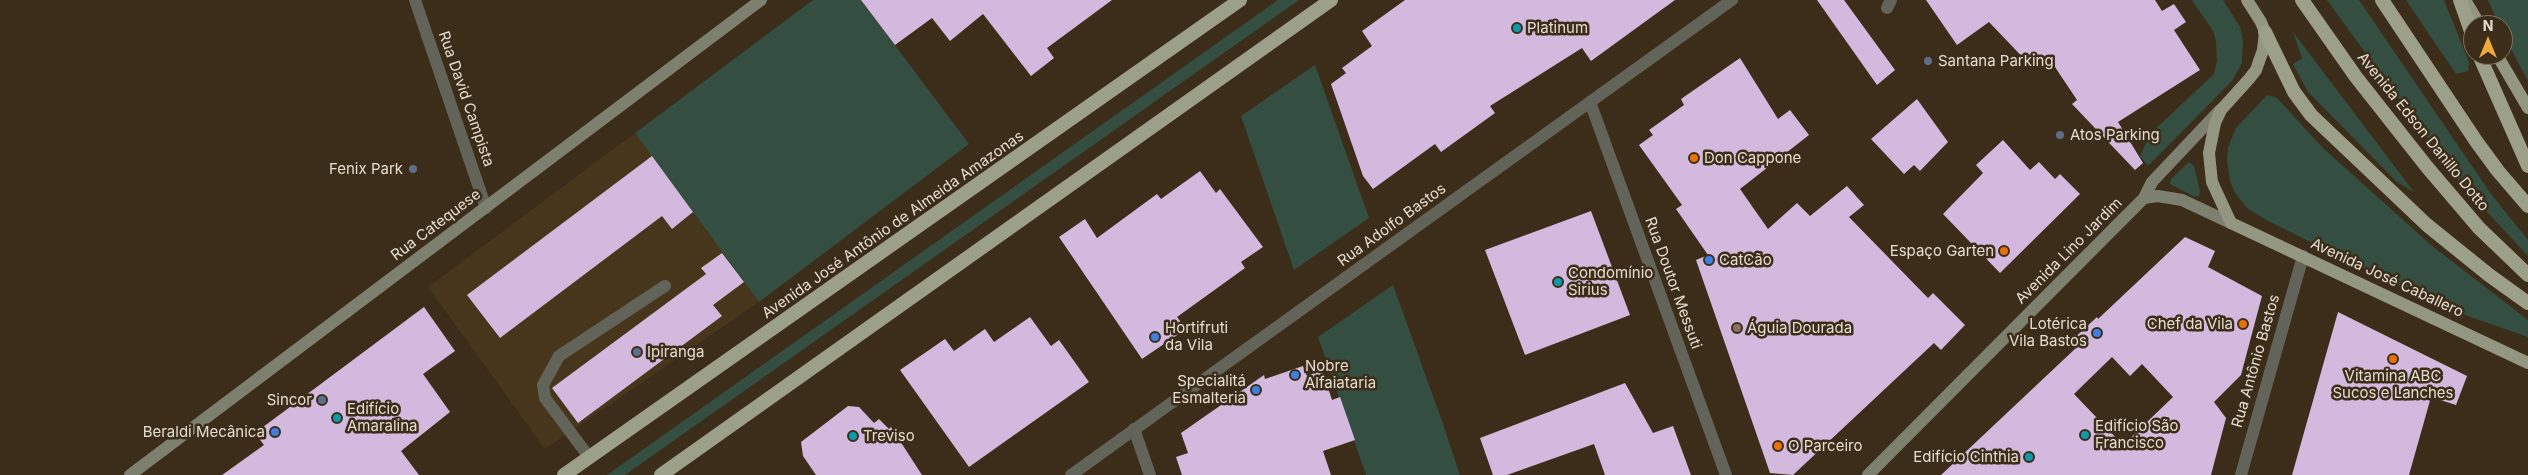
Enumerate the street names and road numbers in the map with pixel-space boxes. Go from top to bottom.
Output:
street label: Rua David Campista [434,29,498,169]
street label: Avenida Edson Danillo Dotto [2353,49,2493,215]
street label: Avenida José Antônio de Almeida Amazonas [759,127,1027,323]
street label: Rua Adolfo Bastos [1334,180,1450,270]
street label: Rua Catequese [388,185,484,265]
street label: Avenida Lino Jardim [2012,194,2126,308]
street label: Rua Doutor Messuti [1641,215,1705,351]
street label: Avenida José Caballero [2308,235,2466,321]
street label: Rua Antônio Bastos [2228,292,2284,430]

